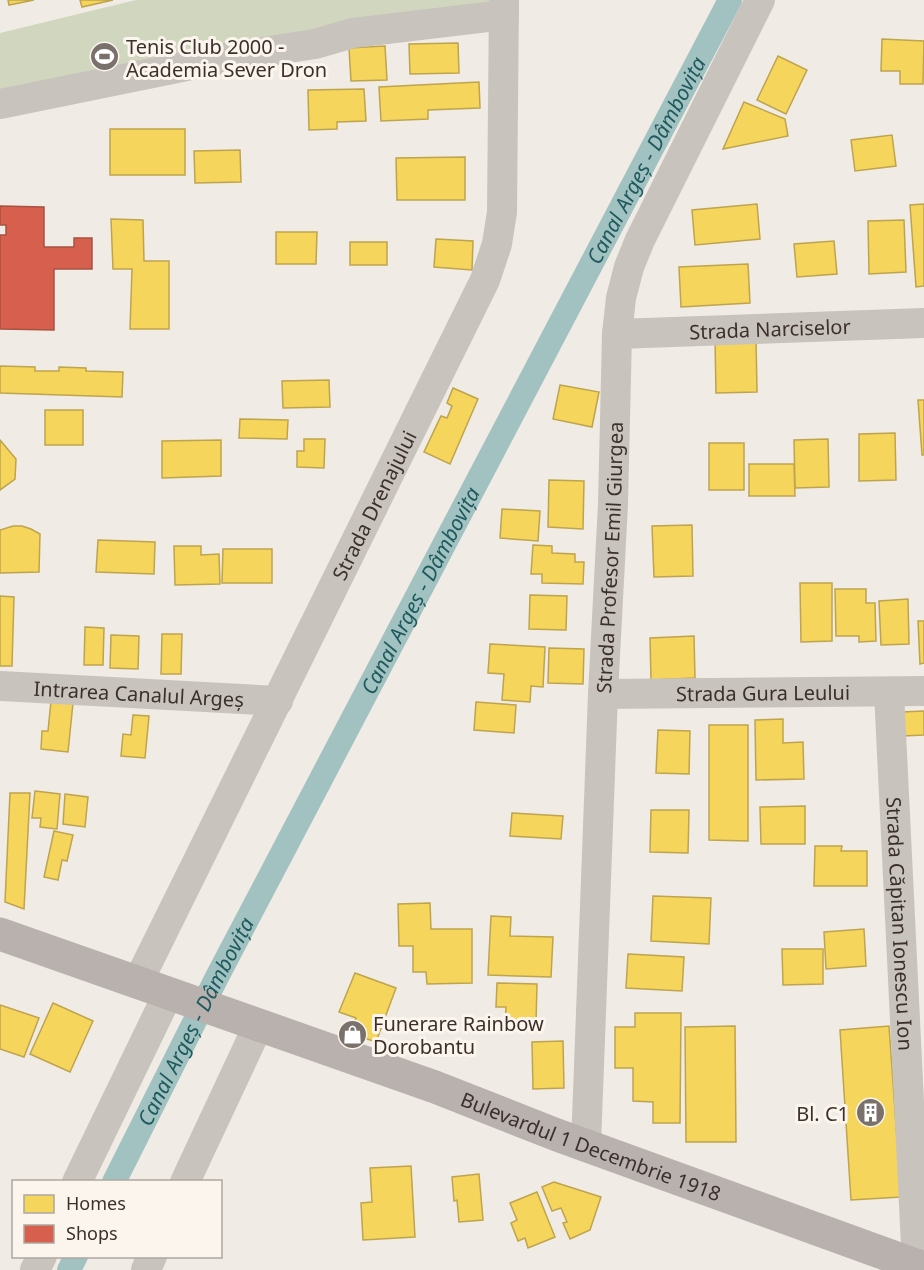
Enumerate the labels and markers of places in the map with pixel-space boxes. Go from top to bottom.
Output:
place label: Tenis Club 2000 - Academia Sever Dron [126,33,327,83]
sports icon: Tenis Club 2000 - Academia Sever Dron [89,41,121,73]
place label: Funerare Rainbow Dorobantu [373,1010,544,1060]
shop icon: Funerare Rainbow Dorobantu [336,1018,368,1050]
building icon: Bl. C1 [854,1097,886,1129]
place label: Bl. C1 [796,1100,849,1127]

